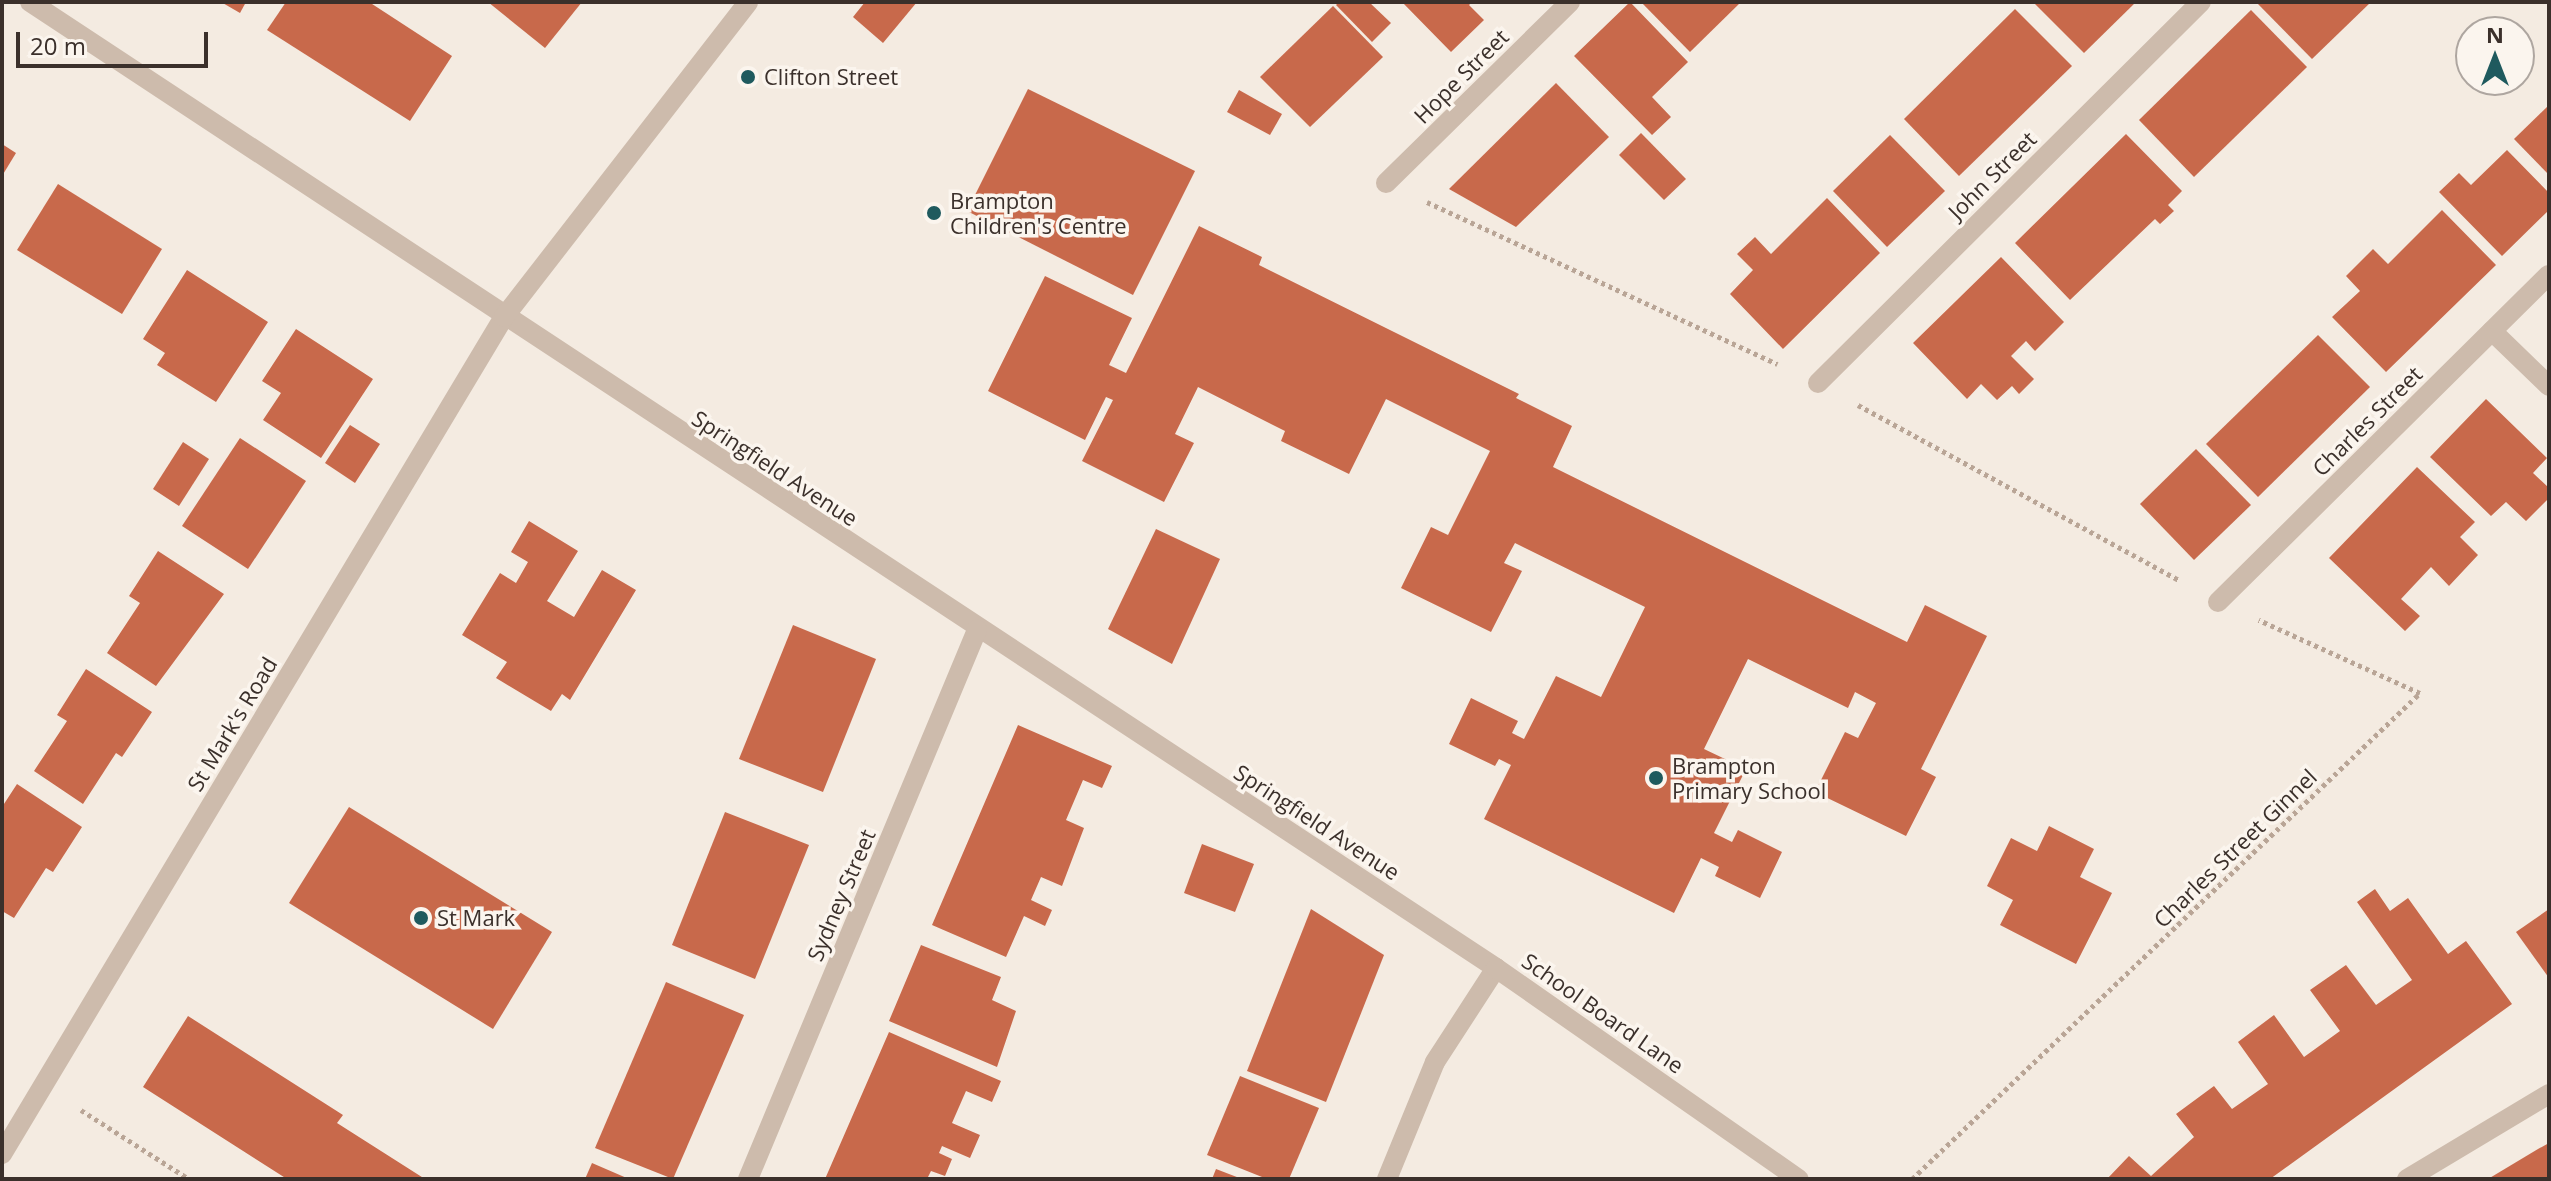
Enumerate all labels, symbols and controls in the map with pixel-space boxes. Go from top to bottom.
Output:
scale bar [20,16,212,66]
north arrow [2455,16,2535,96]
text: N [2486,19,2504,49]
street label: Hope Street [1408,23,1514,129]
text: 20 m [30,29,86,62]
place label: Clifton Street [764,64,898,90]
marker: Clifton Street [739,68,757,86]
street label: John Street [1943,126,2041,224]
place label: Brampton Children's Centre [950,187,1127,238]
marker: Brampton Children's Centre [925,204,943,222]
street label: Charles Street [2307,361,2427,481]
street label: Springfield Avenue [687,405,863,531]
street label: St Mark's Road [182,652,282,796]
place label: Brampton Primary School [1672,752,1826,804]
street label: Springfield Avenue [1229,759,1405,885]
street label: Charles Street Ginnel [2148,763,2322,933]
marker: Brampton Primary School [1647,769,1665,787]
street label: Sydney Street [801,825,881,965]
place label: St Mark [437,905,515,931]
marker: St Mark [412,909,430,927]
street label: School Board Lane [1517,947,1689,1079]

